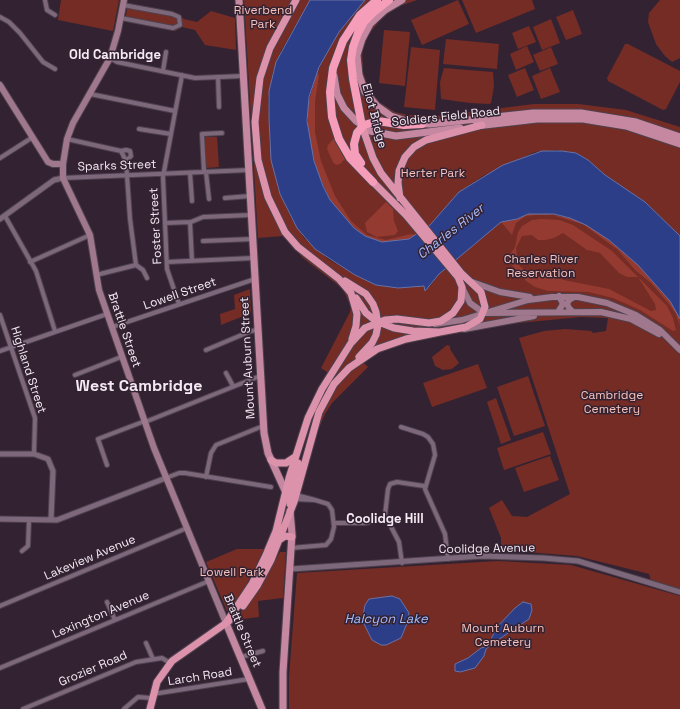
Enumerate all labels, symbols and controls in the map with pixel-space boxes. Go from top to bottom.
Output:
park label: Riverbend Park [234,4,292,32]
district label: Old Cambridge [69,47,161,63]
street label: Eliot Bridge [358,82,390,150]
street label: Soldiers Field Road [391,104,501,130]
street label: Sparks Street [77,157,157,175]
park label: Herter Park [401,167,465,181]
street label: Foster Street [147,187,165,265]
water label: Charles River [414,201,488,263]
park label: Charles River Reservation [504,253,578,281]
street label: Lowell Street [142,275,218,313]
street label: Brattle Street [104,291,144,369]
street label: Mount Auburn Street [238,296,258,420]
street label: Highland Street [7,325,49,415]
district label: West Cambridge [76,377,202,397]
park label: Cambridge Cemetery [581,389,643,417]
district label: Coolidge Hill [346,511,424,527]
street label: Lakeview Avenue [42,532,138,584]
street label: Coolidge Avenue [439,541,535,557]
park label: Lowell Park [200,566,264,580]
street label: Lexington Avenue [50,588,152,642]
street label: Brattle Street [220,592,264,670]
water label: Halcyon Lake [344,611,428,627]
park label: Mount Auburn Cemetery [462,622,544,650]
street label: Grozier Road [57,648,129,690]
street label: Larch Road [167,665,233,689]

